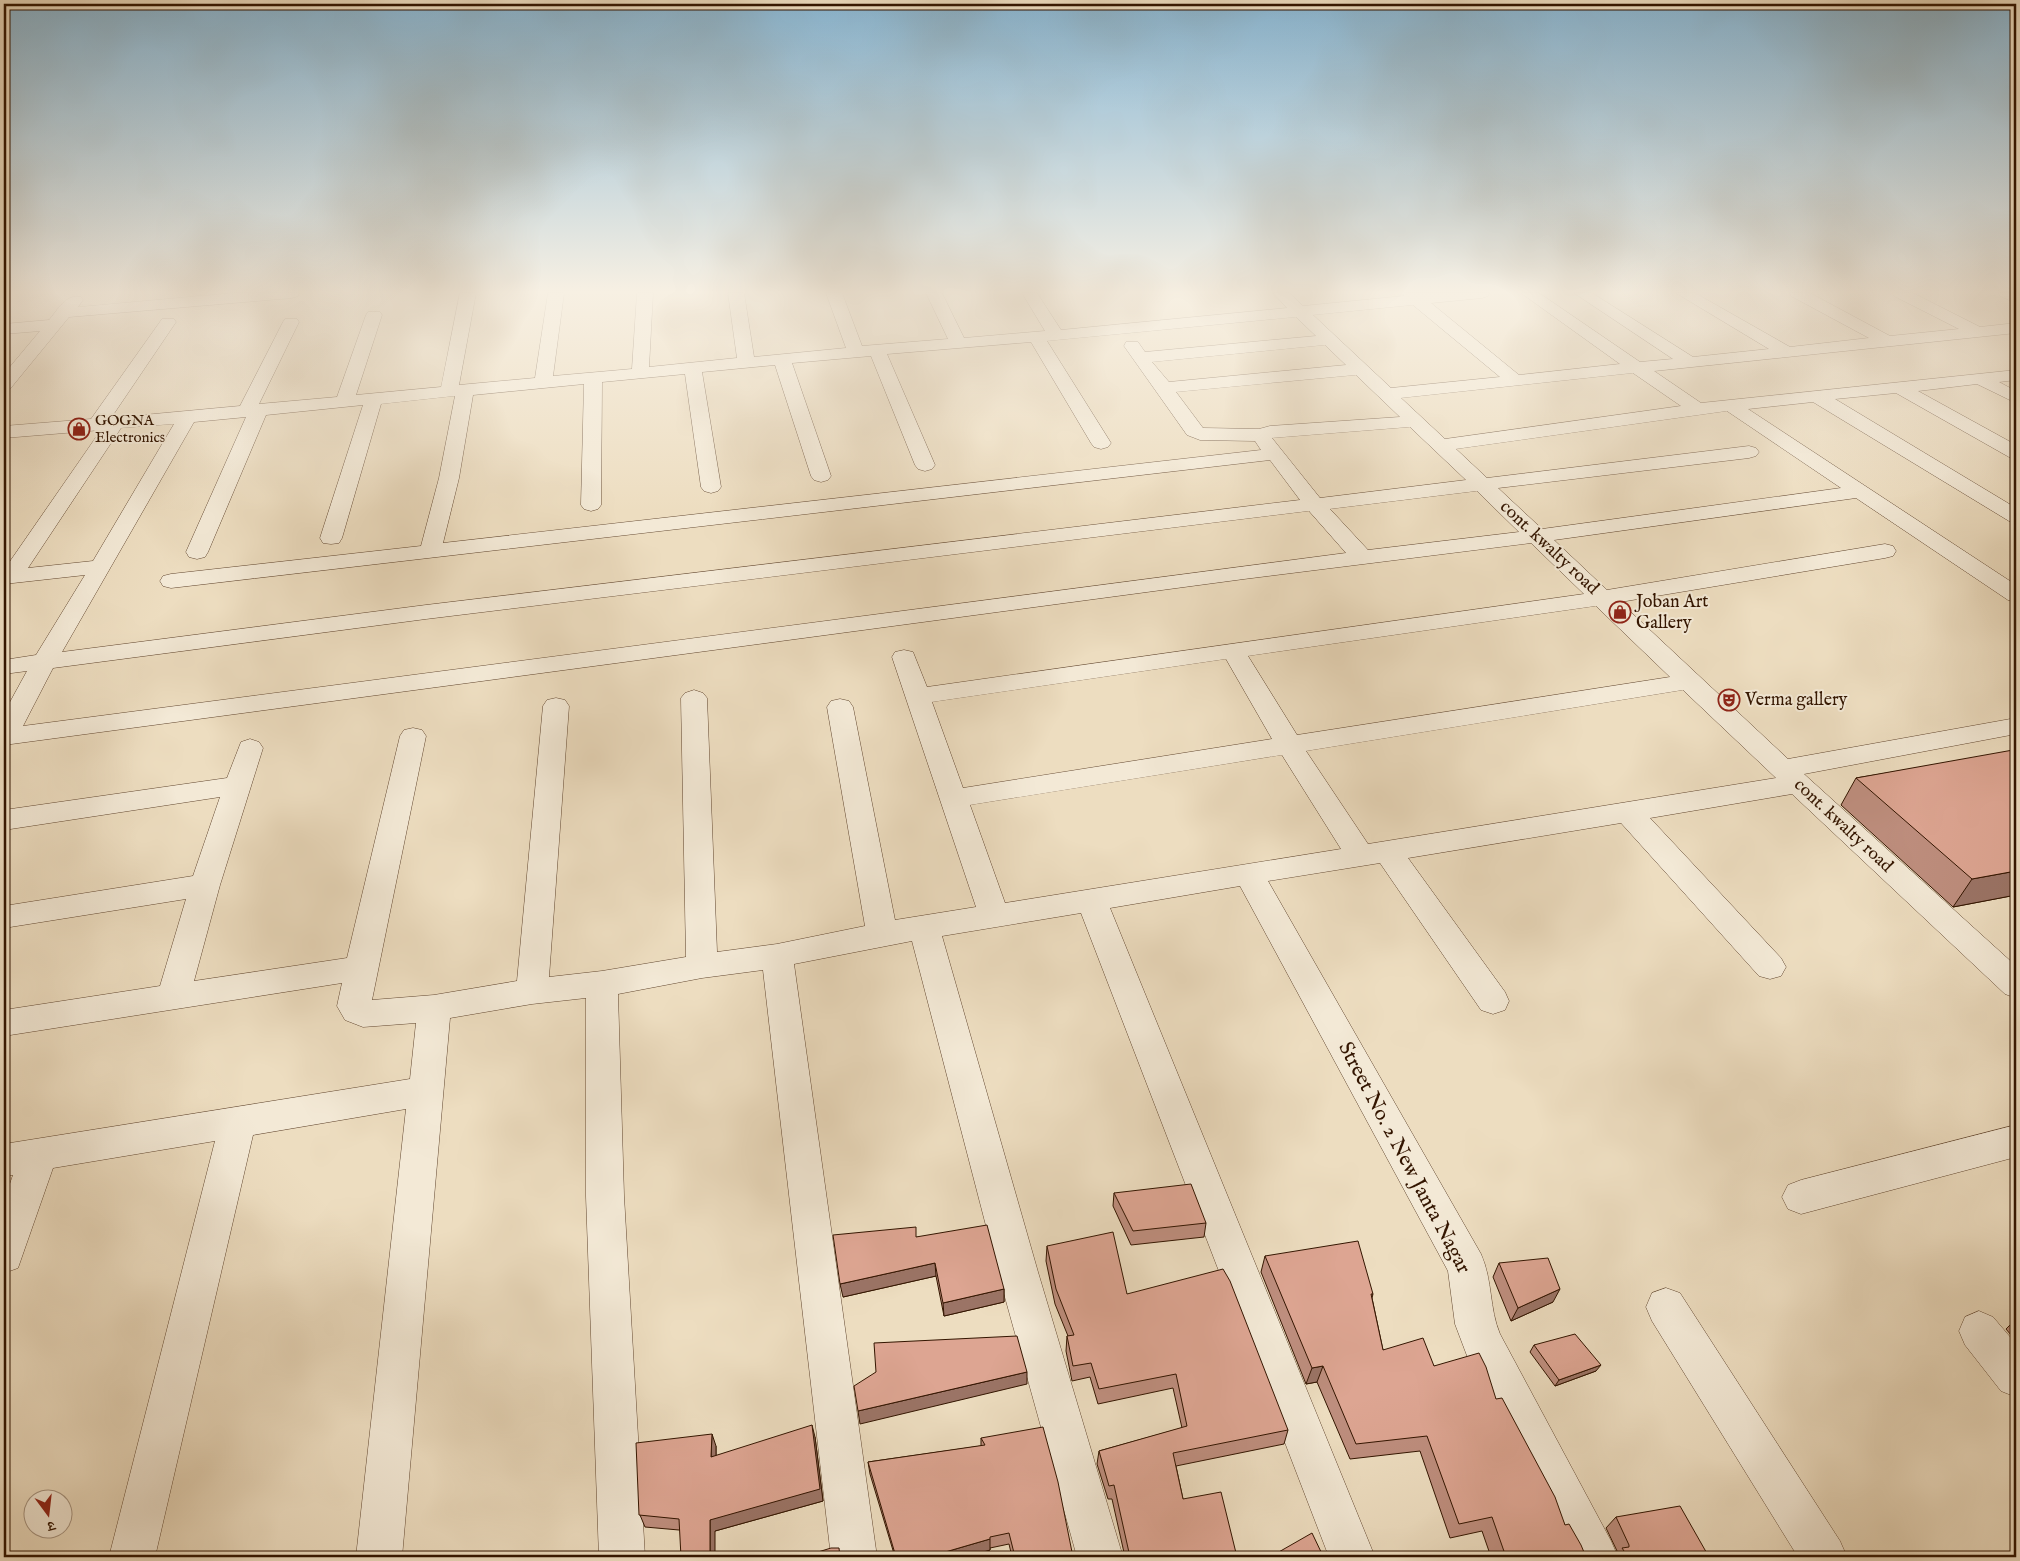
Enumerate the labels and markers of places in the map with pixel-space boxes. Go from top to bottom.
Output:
place label: GOGNA Electronics [95,411,165,447]
shop icon: GOGNA Electronics [67,417,91,441]
place label: Joban Art Gallery [1634,591,1708,635]
shop icon: Joban Art Gallery [1608,600,1632,624]
theatre icon: Verma gallery [1717,688,1741,712]
place label: Verma gallery [1744,689,1848,712]

